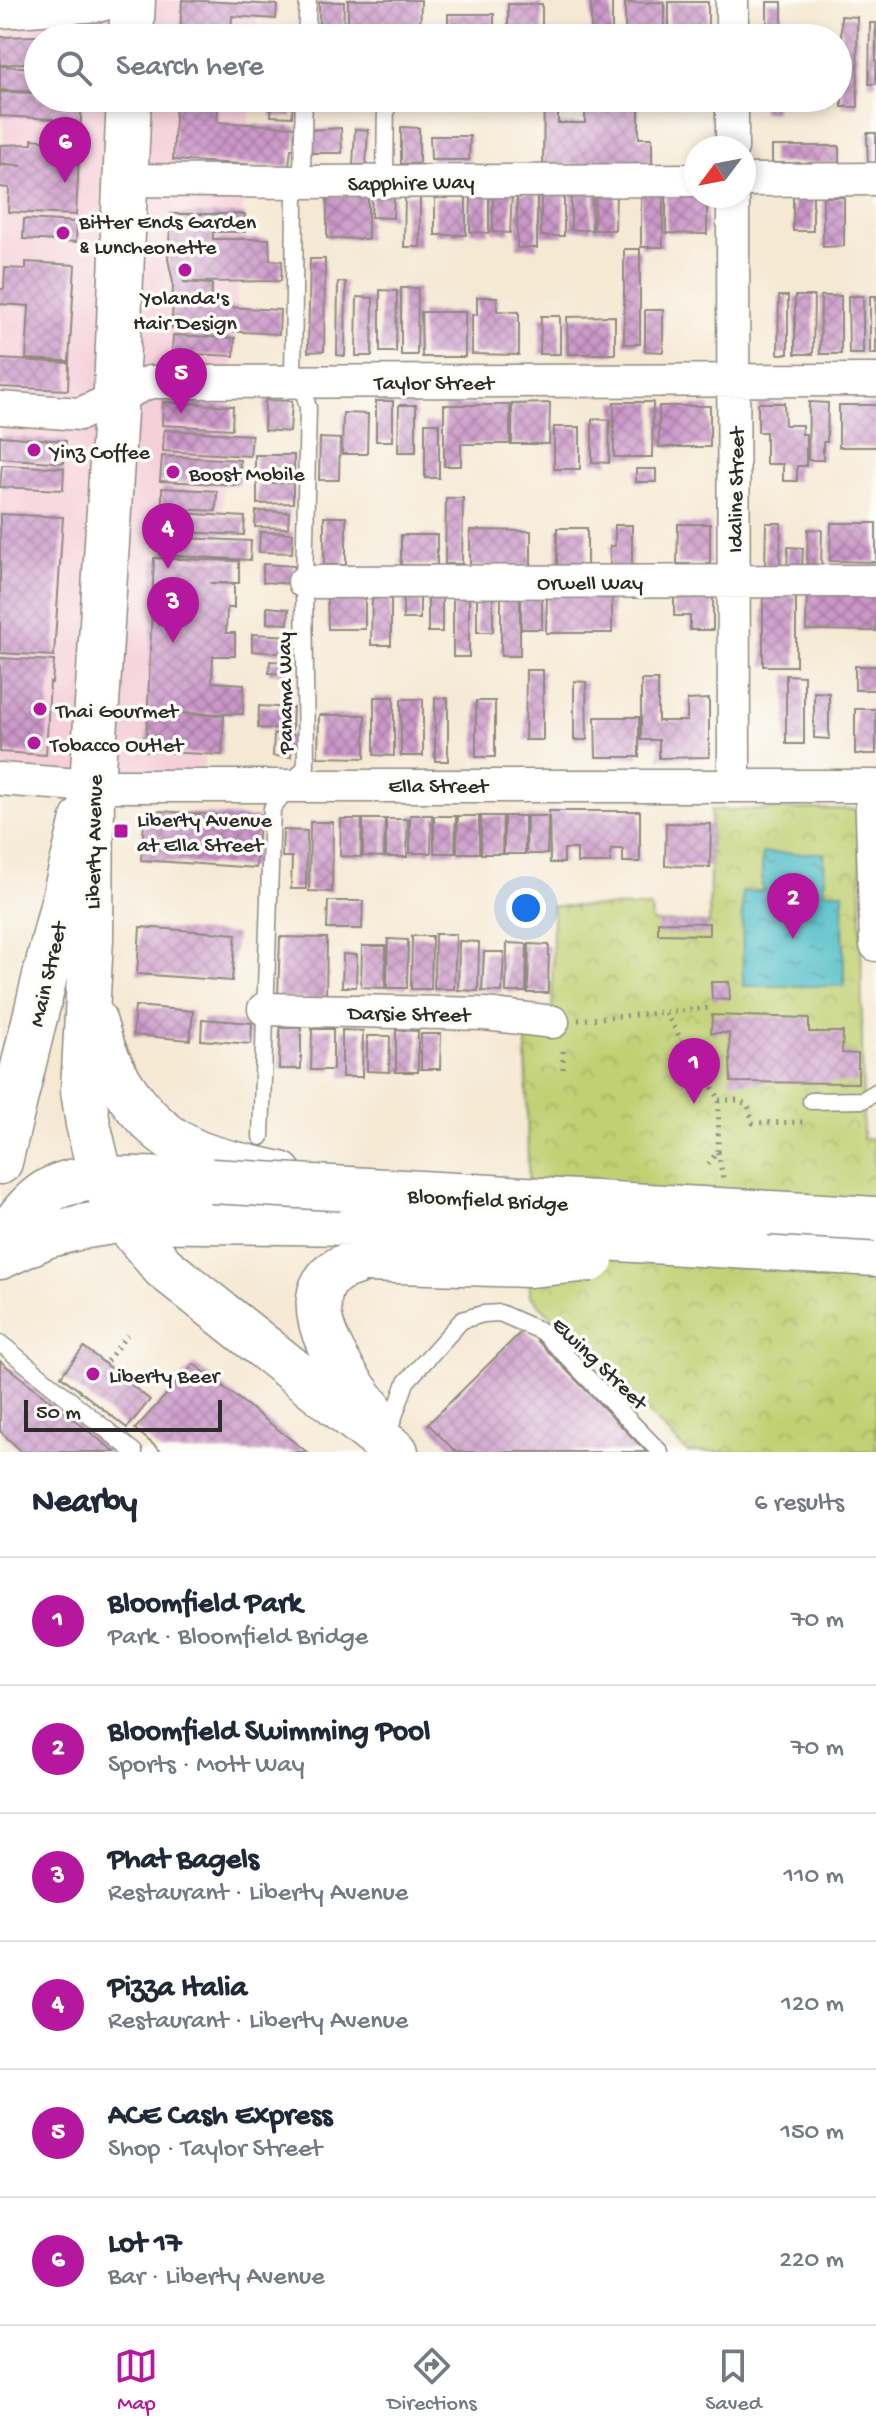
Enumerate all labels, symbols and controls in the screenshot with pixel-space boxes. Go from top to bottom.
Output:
search box [24,24,852,112]
icon: search [52,46,96,90]
text: Search here [116,51,264,86]
pin: 6 [39,117,91,183]
north arrow [684,136,756,208]
street label: Sapphire Way [347,171,475,199]
place label: Bitter Ends Garden & Luncheonette [78,211,257,262]
marker: Bitter Ends Garden & Luncheonette [54,224,72,242]
marker: Yolanda's Hair Design [176,261,194,279]
place label: Yolanda's Hair Design [133,287,238,338]
pin: 5 [155,348,207,414]
street label: Taylor Street [372,372,496,398]
street label: Idaline Street [724,425,752,553]
marker: Yinz Coffee [25,441,43,459]
place label: Yinz Coffee [48,441,151,467]
marker: Boost Mobile [164,463,182,481]
place label: Boost Mobile [188,463,305,489]
pin: 4 [142,503,194,569]
street label: Orwell Way [537,572,643,598]
pin: 3 [147,577,199,643]
street label: Panama Way [273,632,301,755]
marker: Thai Gourmet [31,700,49,718]
place label: Thai Gourmet [54,700,180,726]
marker: Tobacco Outlet [25,734,43,752]
place label: Tobacco Outlet [48,734,185,760]
street label: Liberty Avenue [82,774,110,910]
street label: Ella Street [388,775,490,801]
place label: Liberty Avenue at Ella Street [137,809,272,860]
marker: Liberty Avenue at Ella Street [112,822,130,840]
pin: 2 [767,873,819,939]
your location [506,888,546,928]
street label: Main Street [25,918,75,1030]
street label: Darsie Street [345,1002,472,1030]
pin: 1 [668,1038,720,1104]
street label: Bloomfield Bridge [406,1185,569,1219]
street label: Ewing Street [545,1313,653,1418]
marker: Liberty Beer [84,1365,102,1383]
place label: Liberty Beer [109,1365,222,1391]
scale bar [24,1396,222,1432]
text: 50 m [36,1401,81,1427]
text: Nearby [32,1484,137,1524]
text: 6 results [754,1489,844,1520]
text: Bloomfield Park [108,1588,302,1623]
text: 1 [53,1606,63,1637]
text: 70 m [791,1606,844,1637]
text: Park · Bloomfield Bridge [108,1623,368,1654]
text: Bloomfield Swimming Pool [108,1716,430,1751]
text: 2 [52,1734,64,1765]
text: 70 m [791,1734,844,1765]
text: Sports · Mott Way [108,1751,304,1782]
text: Phat Bagels [108,1844,259,1879]
text: 3 [51,1862,65,1893]
text: 110 m [784,1862,844,1893]
text: Restaurant · Liberty Avenue [108,1879,408,1910]
text: Pizza Italia [108,1972,247,2007]
text: 4 [52,1990,64,2021]
text: 120 m [781,1990,844,2021]
text: Restaurant · Liberty Avenue [108,2007,408,2038]
text: ACE Cash Express [108,2100,332,2135]
text: 5 [51,2118,65,2149]
text: 150 m [780,2118,844,2149]
text: Shop · Taylor Street [108,2135,322,2166]
text: Lot 17 [108,2228,182,2263]
text: 6 [51,2246,65,2277]
text: 220 m [779,2246,844,2277]
text: Bar · Liberty Avenue [108,2263,325,2294]
tab: Map [114,2344,158,2418]
tab: Directions [387,2344,477,2418]
tab: Saved [705,2344,762,2418]

